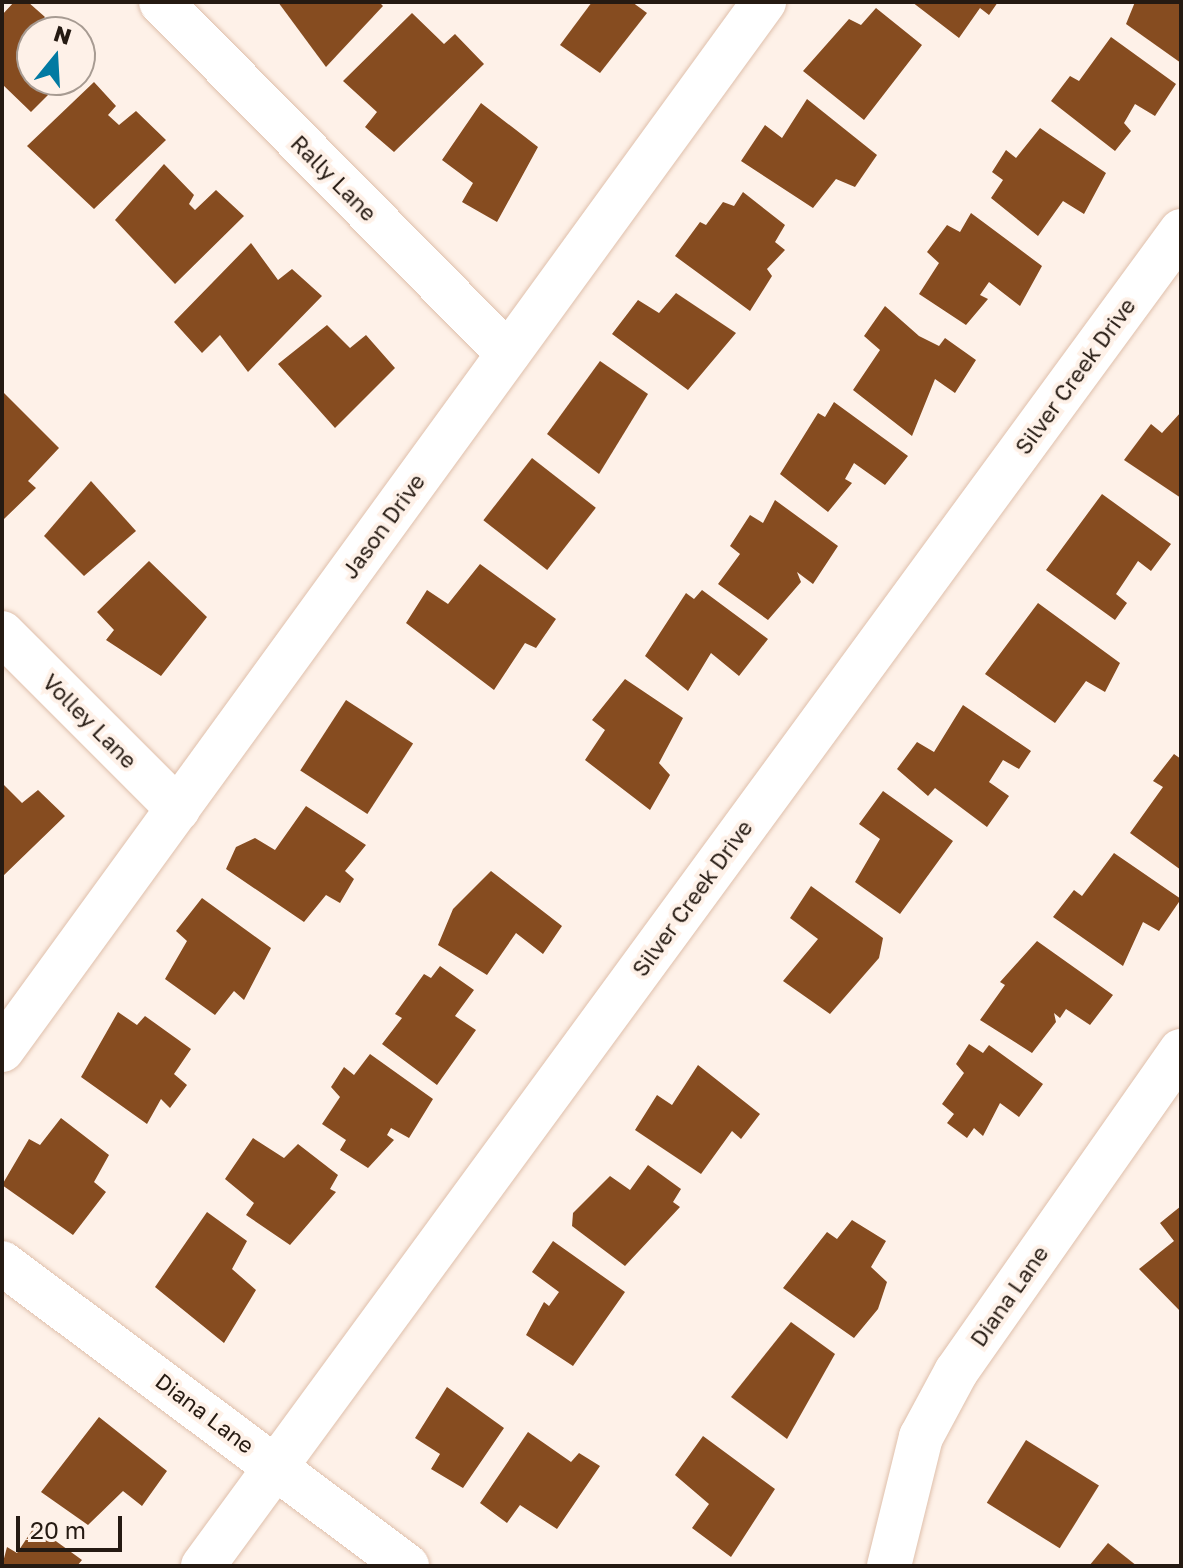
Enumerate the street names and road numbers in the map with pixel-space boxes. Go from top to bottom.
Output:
street label: Rally Lane [286,130,382,226]
street label: Silver Creek Drive [1009,293,1141,459]
street label: Jason Drive [336,468,430,584]
street label: Volley Lane [37,668,143,774]
street label: Silver Creek Drive [626,815,758,981]
street label: Diana Lane [965,1241,1053,1351]
street label: Diana Lane [150,1367,260,1459]

